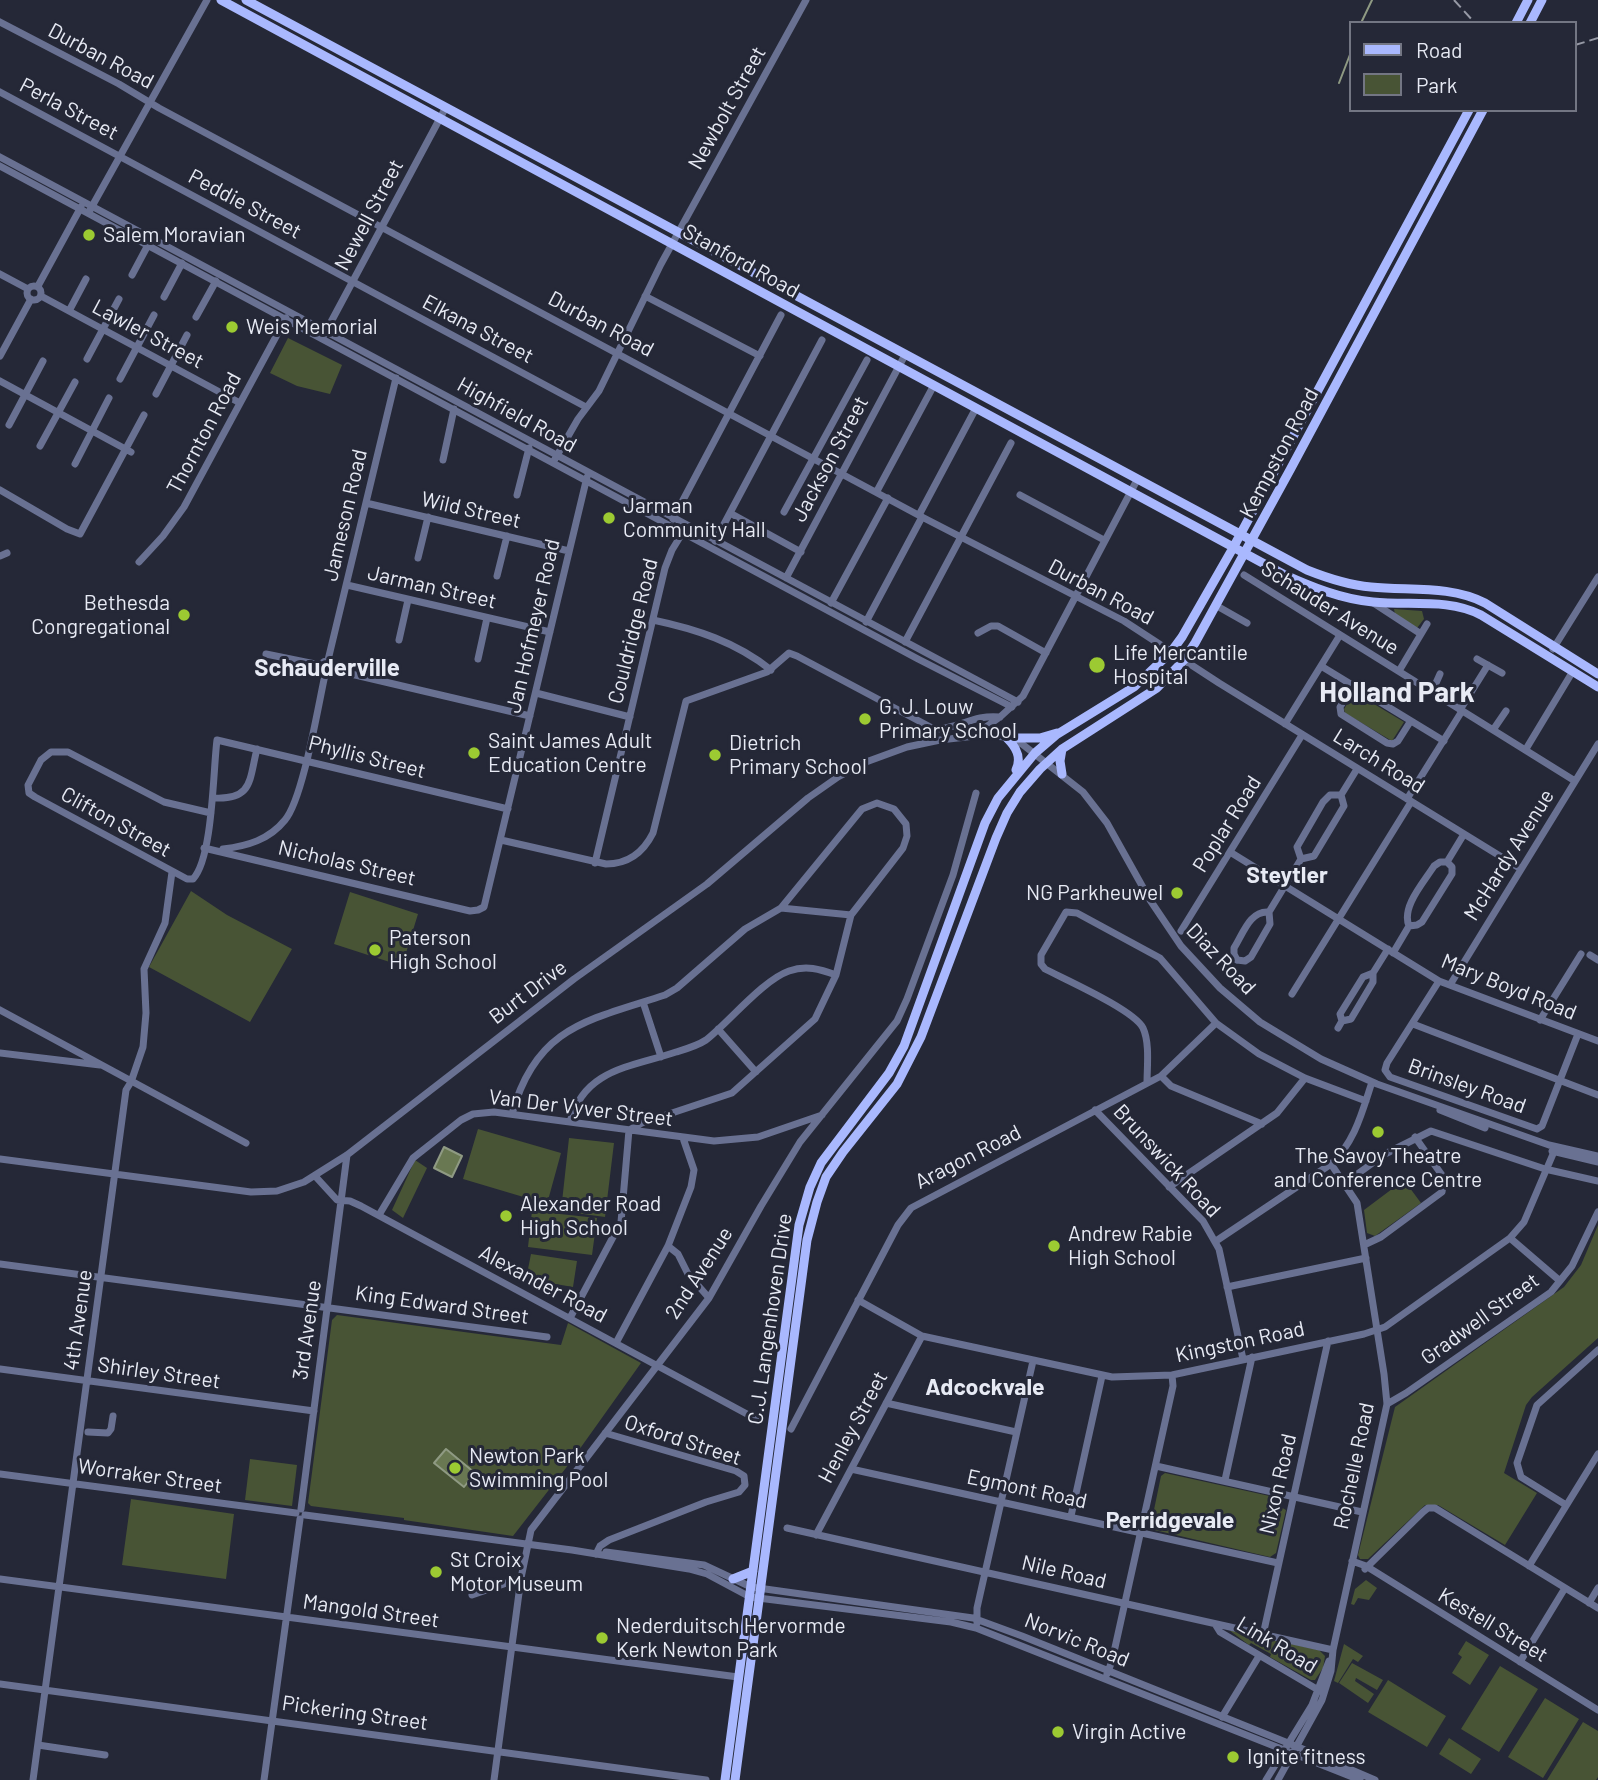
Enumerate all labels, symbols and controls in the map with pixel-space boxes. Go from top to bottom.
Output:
street label: Durban Road [44,18,158,94]
legend [1350,21,1577,112]
text: Road [1416,37,1462,62]
street label: Newbolt Street [683,42,771,174]
text: Park [1416,72,1457,97]
street label: Perla Street [15,73,123,145]
street label: Newell Street [329,155,409,275]
street label: Peddie Street [184,164,306,244]
street label: Stanford Road [678,219,804,303]
place label: Salem Moravian [103,222,246,248]
marker: Salem Moravian [81,227,97,243]
street label: Durban Road [544,286,658,362]
street label: Elkana Street [418,289,538,369]
street label: Lawler Street [88,294,208,374]
place label: Weis Memorial [246,314,378,340]
marker: Weis Memorial [224,319,240,335]
street label: Thornton Road [161,368,247,498]
street label: Highfield Road [453,372,581,458]
street label: Kempston Road [1234,384,1324,522]
street label: Jackson Street [786,392,874,526]
street label: Jameson Road [318,447,372,583]
street label: Wild Street [419,486,523,534]
place label: Jarman Community Hall [623,493,765,543]
marker: Jarman Community Hall [601,510,617,526]
street label: Jan Hofmeyer Road [501,537,565,715]
street label: Durban Road [1044,554,1158,630]
street label: Couldridge Road [603,556,663,706]
street label: Schauder Avenue [1256,556,1404,660]
street label: Jarman Street [365,560,499,614]
place label: Bethesda Congregational [31,590,170,640]
marker: Bethesda Congregational [176,607,192,623]
place label: Life Mercantile Hospital [1113,640,1248,690]
district label: Schauderville [254,654,400,682]
marker: Life Mercantile Hospital [1087,655,1107,675]
district label: Holland Park [1319,676,1475,710]
place label: G. J. Louw Primary School [879,694,1017,744]
marker: G. J. Louw Primary School [857,711,873,727]
street label: Larch Road [1329,723,1429,799]
place label: Saint James Adult Education Centre [488,728,653,778]
street label: Phyllis Street [306,730,428,784]
place label: Dietrich Primary School [729,730,867,780]
marker: Saint James Adult Education Centre [466,745,482,761]
marker: Dietrich Primary School [707,747,723,763]
street label: Poplar Road [1187,771,1267,877]
street label: Clifton Street [57,781,175,863]
street label: McHardy Avenue [1459,785,1559,925]
street label: Nicholas Street [276,835,418,891]
district label: Steytler [1246,861,1328,889]
place label: NG Parkheuwel [1026,880,1163,906]
marker: NG Parkheuwel [1169,885,1185,901]
street label: Diaz Road [1181,918,1261,1000]
place label: Paterson High School [389,925,497,975]
marker: Paterson High School [367,942,383,958]
street label: Mary Boyd Road [1438,948,1580,1026]
street label: Burt Drive [484,955,572,1029]
street label: Brinsley Road [1405,1053,1529,1119]
street label: Van Der Vyver Street [487,1084,675,1132]
street label: Brunswick Road [1108,1099,1226,1223]
street label: Aragon Road [911,1120,1025,1194]
marker: The Savoy Theatre and Conference Centre [1370,1124,1386,1140]
place label: The Savoy Theatre and Conference Centre [1274,1143,1482,1193]
place label: Alexander Road High School [520,1191,661,1241]
marker: Alexander Road High School [498,1208,514,1224]
street label: C.J. Langenhoven Drive [743,1212,797,1426]
place label: Andrew Rabie High School [1068,1221,1193,1271]
street label: 2nd Avenue [660,1222,738,1324]
marker: Andrew Rabie High School [1046,1238,1062,1254]
street label: Alexander Road [475,1240,611,1328]
street label: 4th Avenue [58,1268,98,1372]
street label: Gradwell Street [1416,1268,1544,1370]
street label: 3rd Avenue [288,1278,326,1382]
street label: King Edward Street [353,1280,531,1330]
street label: Kingston Road [1173,1316,1307,1368]
street label: Shirley Street [96,1352,222,1394]
street label: Henley Street [813,1367,893,1487]
district label: Adcockvale [925,1373,1045,1401]
street label: Rochelle Road [1328,1400,1380,1532]
street label: Oxford Street [621,1409,745,1471]
street label: Nixon Road [1254,1431,1302,1537]
place label: Newton Park Swimming Pool [469,1443,608,1493]
street label: Worraker Street [76,1453,224,1499]
marker: Newton Park Swimming Pool [447,1460,463,1476]
street label: Egmont Road [965,1464,1089,1514]
district label: Perridgevale [1106,1506,1234,1534]
place label: St Croix Motor Museum [450,1547,583,1597]
street label: Nile Road [1019,1550,1109,1594]
marker: St Croix Motor Museum [428,1564,444,1580]
street label: Kestell Street [1434,1582,1552,1668]
street label: Mangold Street [301,1589,441,1633]
street label: Norvic Road [1021,1608,1133,1672]
street label: Link Road [1232,1611,1322,1679]
place label: Nederduitsch Hervormde Kerk Newton Park [616,1613,846,1663]
marker: Nederduitsch Hervormde Kerk Newton Park [594,1630,610,1646]
street label: Pickering Street [280,1690,430,1736]
place label: Virgin Active [1072,1719,1186,1745]
marker: Virgin Active [1050,1724,1066,1740]
place label: Ignite fitness [1247,1744,1366,1770]
marker: Ignite fitness [1225,1749,1241,1765]

